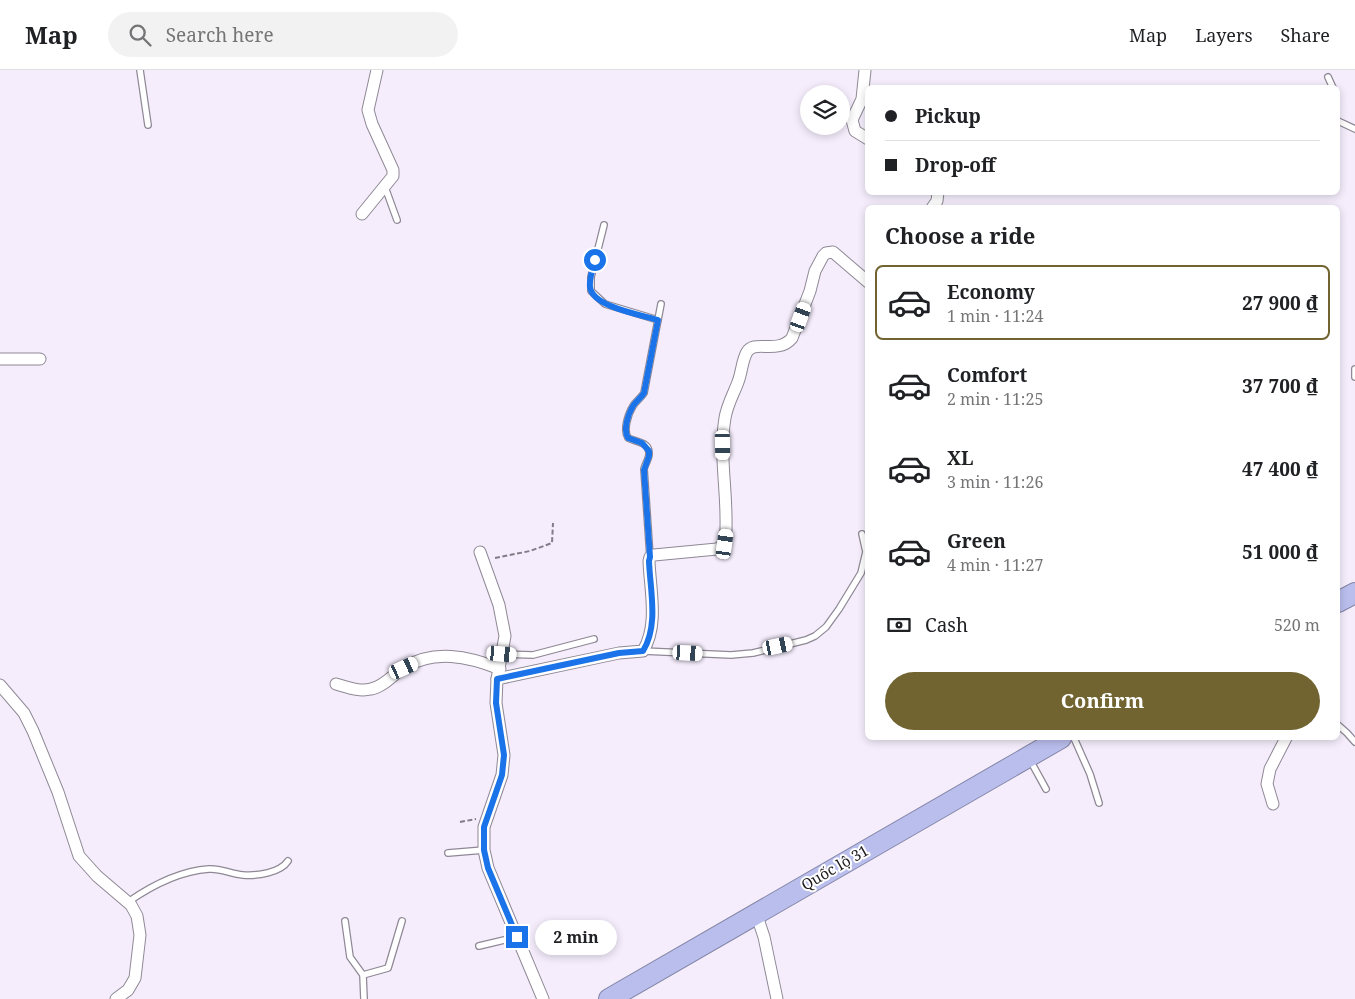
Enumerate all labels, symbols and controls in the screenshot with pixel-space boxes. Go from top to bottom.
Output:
search box [108,12,458,57]
text: Map [25,18,78,51]
icon: search [126,21,154,49]
text: Search here [166,22,274,48]
text: Map [1129,23,1167,47]
text: Layers [1195,23,1253,47]
text: Share [1281,23,1330,47]
map controls [800,85,850,135]
button: layers [800,85,850,135]
text: Pickup [915,103,981,129]
text: Drop-off [915,152,995,178]
text: Choose a ride [885,220,1035,250]
route start [584,249,606,271]
text: Economy [947,279,1035,305]
icon: car [887,280,932,325]
text: 27 900 ₫ [1242,290,1318,316]
car [788,300,813,334]
text: 1 min · 11:24 [947,305,1043,327]
text: Comfort [947,362,1027,388]
icon: car [887,363,932,408]
text: 37 700 ₫ [1242,373,1318,399]
text: 2 min · 11:25 [947,388,1043,410]
car [715,430,730,460]
text: XL [947,445,973,471]
icon: car [887,446,932,491]
text: 47 400 ₫ [1242,456,1318,482]
text: 3 min · 11:26 [947,471,1043,493]
car [715,528,734,560]
text: Green [947,528,1006,554]
icon: car [887,529,932,574]
text: 51 000 ₫ [1242,539,1318,565]
text: 4 min · 11:27 [947,554,1043,576]
icon: cash [885,611,913,639]
text: Cash [925,612,968,638]
text: 520 m [1274,614,1320,636]
car [761,636,794,656]
car [486,645,517,663]
car [672,645,703,661]
car [387,655,420,681]
button: Confirm [885,672,1320,730]
street label: Quốc lộ 31 [797,840,872,894]
callout: 2 min [534,920,617,954]
route end [506,926,528,948]
text: 2 min [553,926,599,948]

